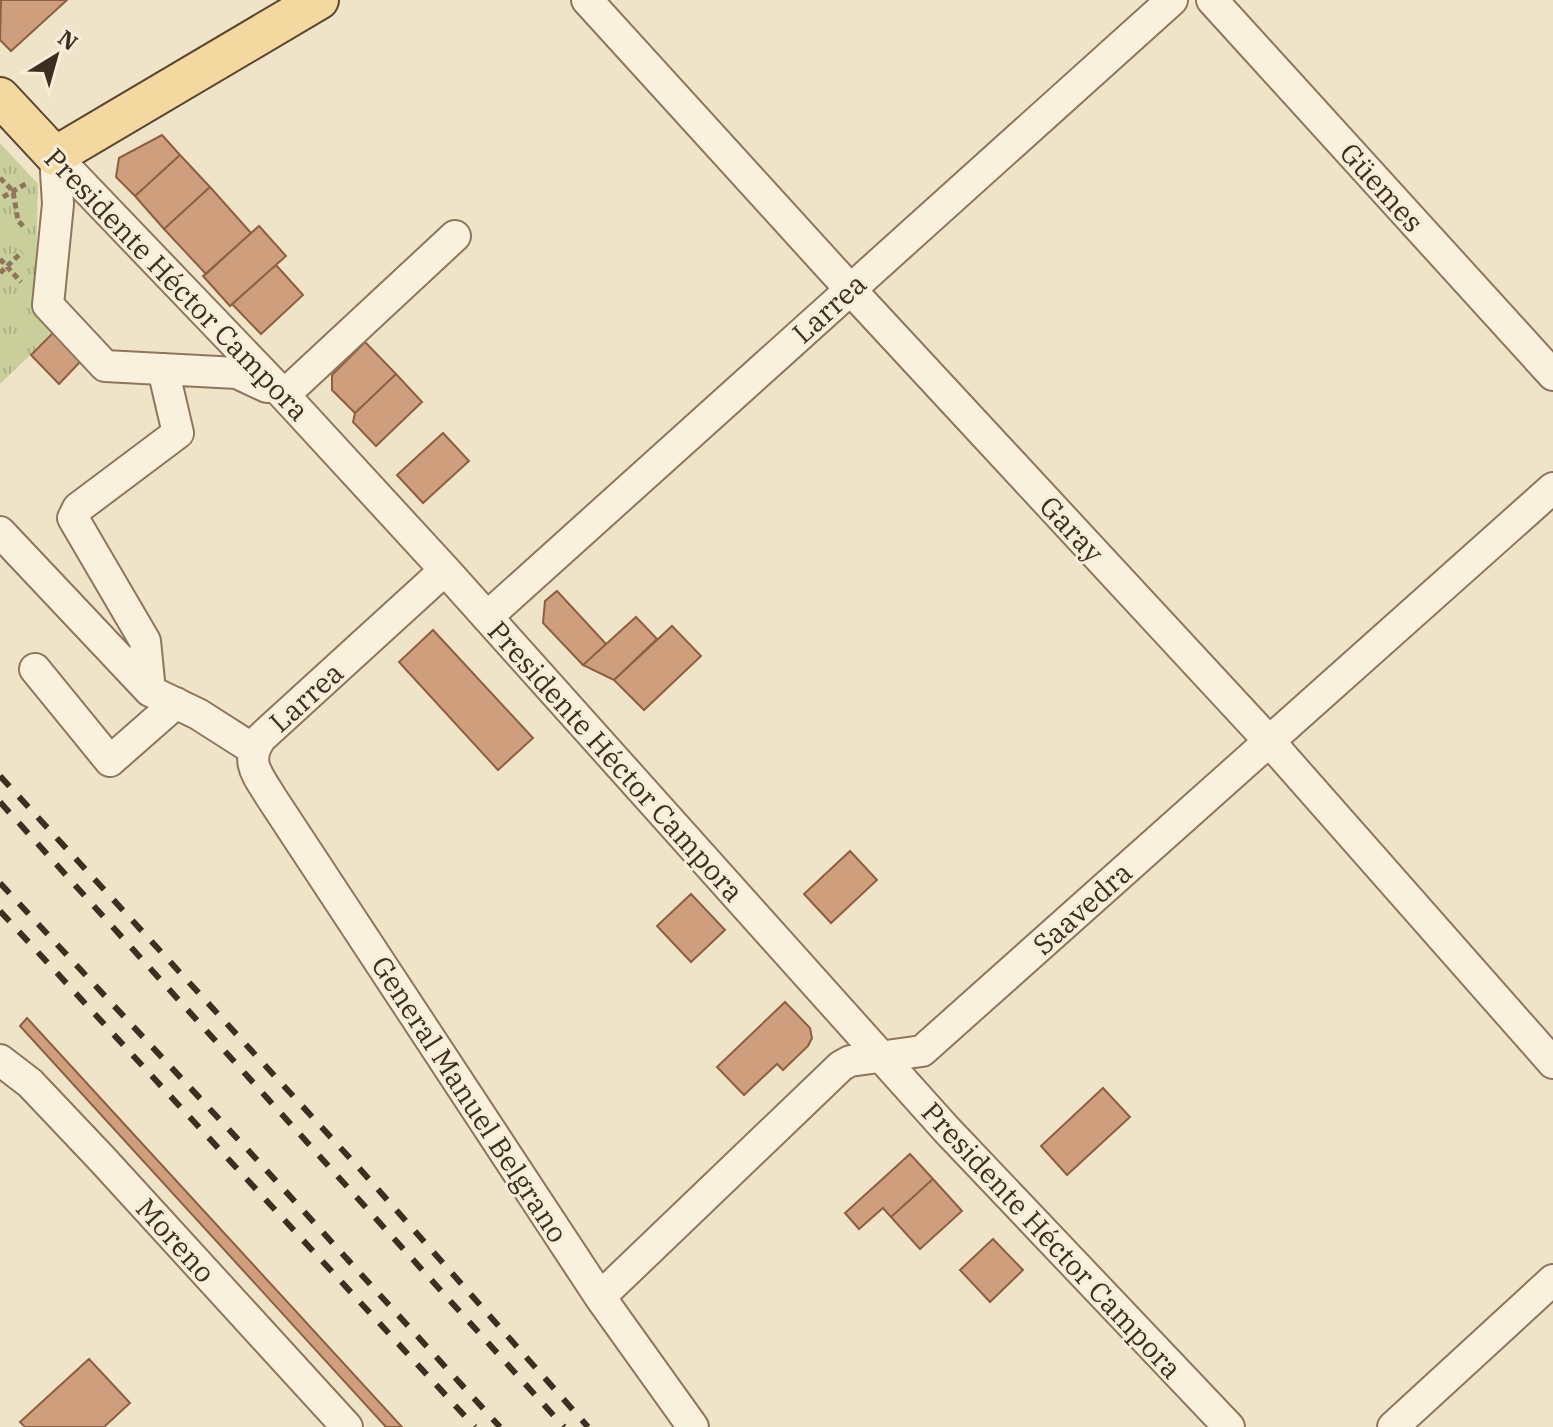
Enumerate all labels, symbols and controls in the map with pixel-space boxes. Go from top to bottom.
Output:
north arrow [16,16,96,96]
text: N [53,23,84,56]
street label: Güemes [1332,135,1432,239]
street label: Presidente Héctor Campora [37,140,317,428]
street label: Larrea [784,265,874,351]
street label: Garay [1032,488,1112,570]
street label: Presidente Héctor Campora [480,613,752,909]
street label: Larrea [261,654,351,740]
street label: Saavedra [1025,854,1139,962]
street label: General Manuel Belgrano [363,949,577,1249]
street label: Presidente Héctor Campora [914,1094,1190,1386]
street label: Moreno [128,1190,224,1290]

